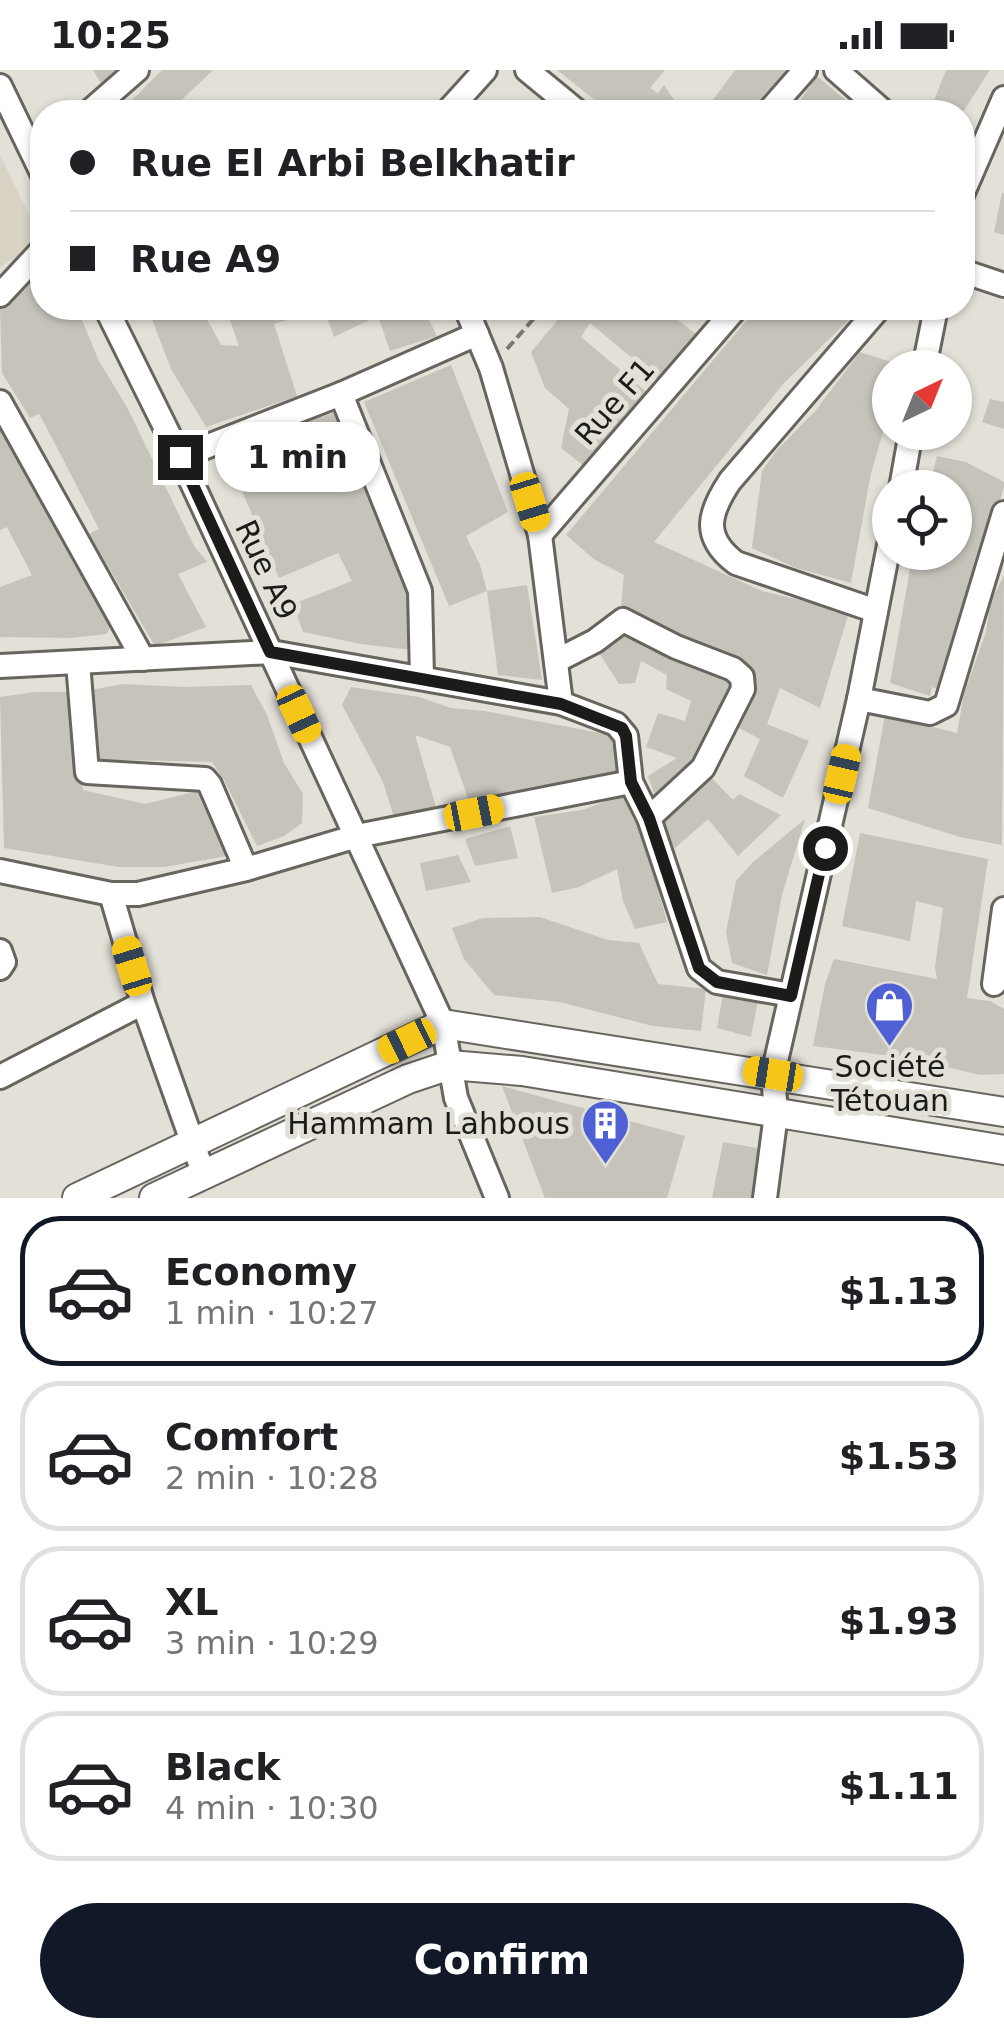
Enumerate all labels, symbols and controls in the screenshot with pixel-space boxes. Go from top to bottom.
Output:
text: 10:25 [50,13,171,57]
text: Rue El Arbi Belkhatir [130,141,575,185]
text: Rue A9 [130,237,281,281]
north arrow [872,350,972,450]
map controls [872,350,972,570]
street label: Rue F1 [568,351,662,452]
callout: 1 min [215,422,380,492]
route end [158,435,203,480]
text: 1 min [247,438,348,476]
car [507,469,553,535]
button: locate [872,470,972,570]
street label: Rue A9 [228,514,305,625]
car [273,680,325,748]
car [821,741,863,807]
car [442,793,506,833]
route start [803,826,848,871]
car [109,933,155,999]
shop icon: Société Tétouan [864,980,916,1048]
car [373,1014,441,1068]
place label: Société Tétouan [830,1049,949,1118]
car [741,1054,805,1094]
building icon: Hammam Lahbous [579,1098,631,1166]
place label: Hammam Lahbous [287,1106,570,1141]
icon: car [45,1246,135,1336]
text: Economy [165,1250,357,1294]
text: $1.13 [839,1269,959,1313]
text: 1 min · 10:27 [165,1294,379,1332]
icon: car [45,1411,135,1501]
text: Comfort [165,1415,338,1459]
text: $1.53 [839,1434,959,1478]
text: 2 min · 10:28 [165,1459,379,1497]
icon: car [45,1576,135,1666]
text: XL [165,1580,219,1624]
text: $1.93 [839,1599,959,1643]
text: 3 min · 10:29 [165,1624,379,1662]
icon: car [45,1741,135,1831]
text: Black [165,1745,280,1789]
text: $1.11 [839,1764,959,1808]
text: 4 min · 10:30 [165,1789,379,1827]
button: Confirm [40,1903,964,2018]

